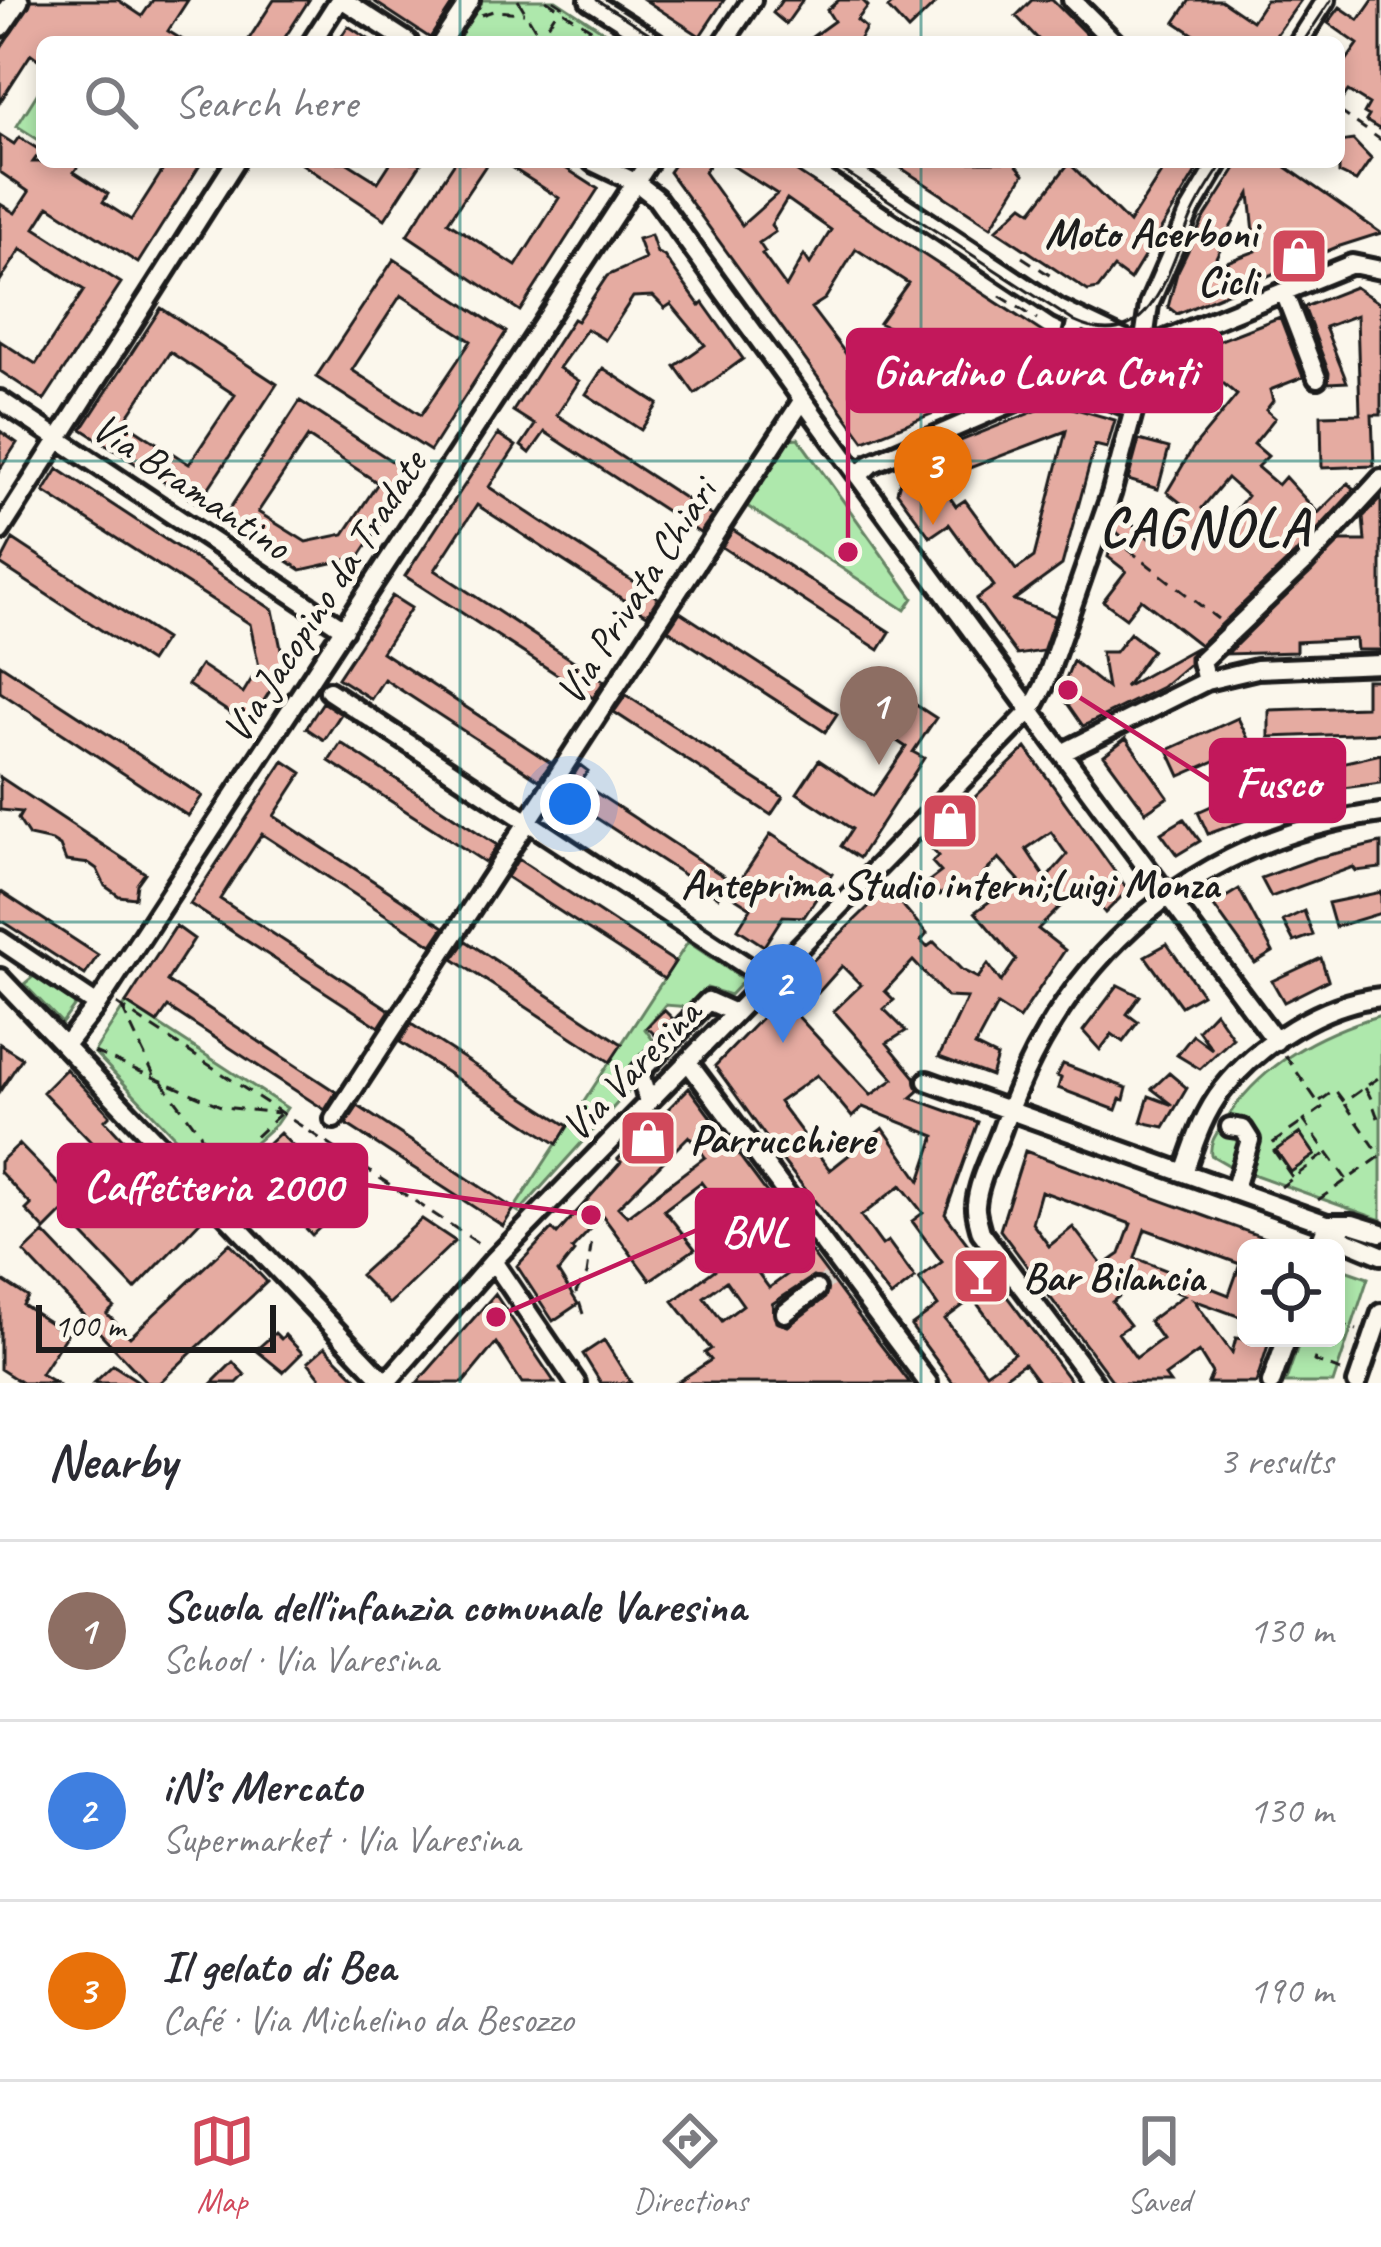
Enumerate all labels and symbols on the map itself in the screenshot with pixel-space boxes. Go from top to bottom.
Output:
place label: Moto Acerboni Cicli [1045,207,1262,308]
shop icon: Moto Acerboni Cicli [1268,225,1330,287]
callout: Giardino Laura Conti [848,330,1221,411]
text: Giardino Laura Conti [873,343,1204,400]
street label: Via Bramantino [82,401,302,573]
pin: 3 [894,426,972,525]
street label: Via Jacopino da Tradate [210,438,440,753]
street label: Via Privata Chiari [543,464,732,715]
district label: CAGNOLA [1099,493,1311,561]
pin: 1 [840,666,918,765]
callout: Fusco [1211,740,1344,821]
text: Fusco [1235,754,1324,811]
your location [540,774,600,834]
shop icon: Anteprima Studio interni;Luigi Monza [919,790,981,852]
place label: Anteprima Studio interni;Luigi Monza [681,858,1221,911]
pin: 2 [744,944,822,1043]
street label: Via Varesina [550,985,715,1153]
shop icon: Parrucchiere [617,1107,679,1169]
place label: Parrucchiere [690,1113,878,1166]
callout: Caffetteria 2000 [59,1145,366,1226]
text: Caffetteria 2000 [83,1158,347,1215]
callout: BNL [697,1190,813,1271]
text: BNL [721,1203,791,1260]
bar icon: Bar Bilancia [950,1245,1012,1307]
place label: Bar Bilancia [1023,1251,1207,1304]
scale bar [36,1299,276,1352]

